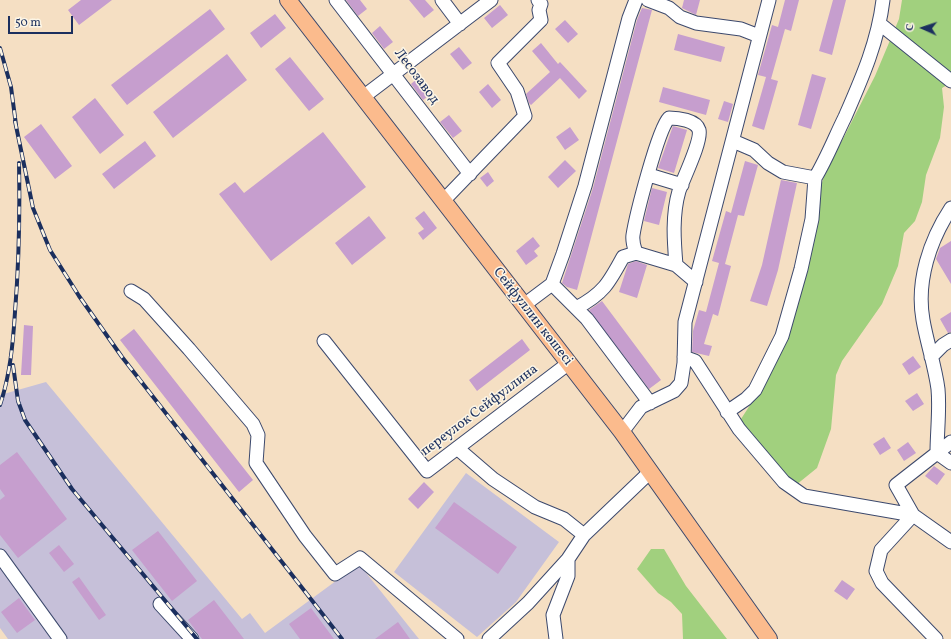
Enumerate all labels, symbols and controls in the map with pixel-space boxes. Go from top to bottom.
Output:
scale bar [10,8,75,34]
north arrow [903,8,943,48]
text: 50 m [15,15,41,31]
text: С [903,23,918,31]
street label: Лесозавод [390,46,442,108]
street label: Сейфуллин көшесі [489,265,575,369]
street label: переулок Сейфуллина [418,361,542,461]

